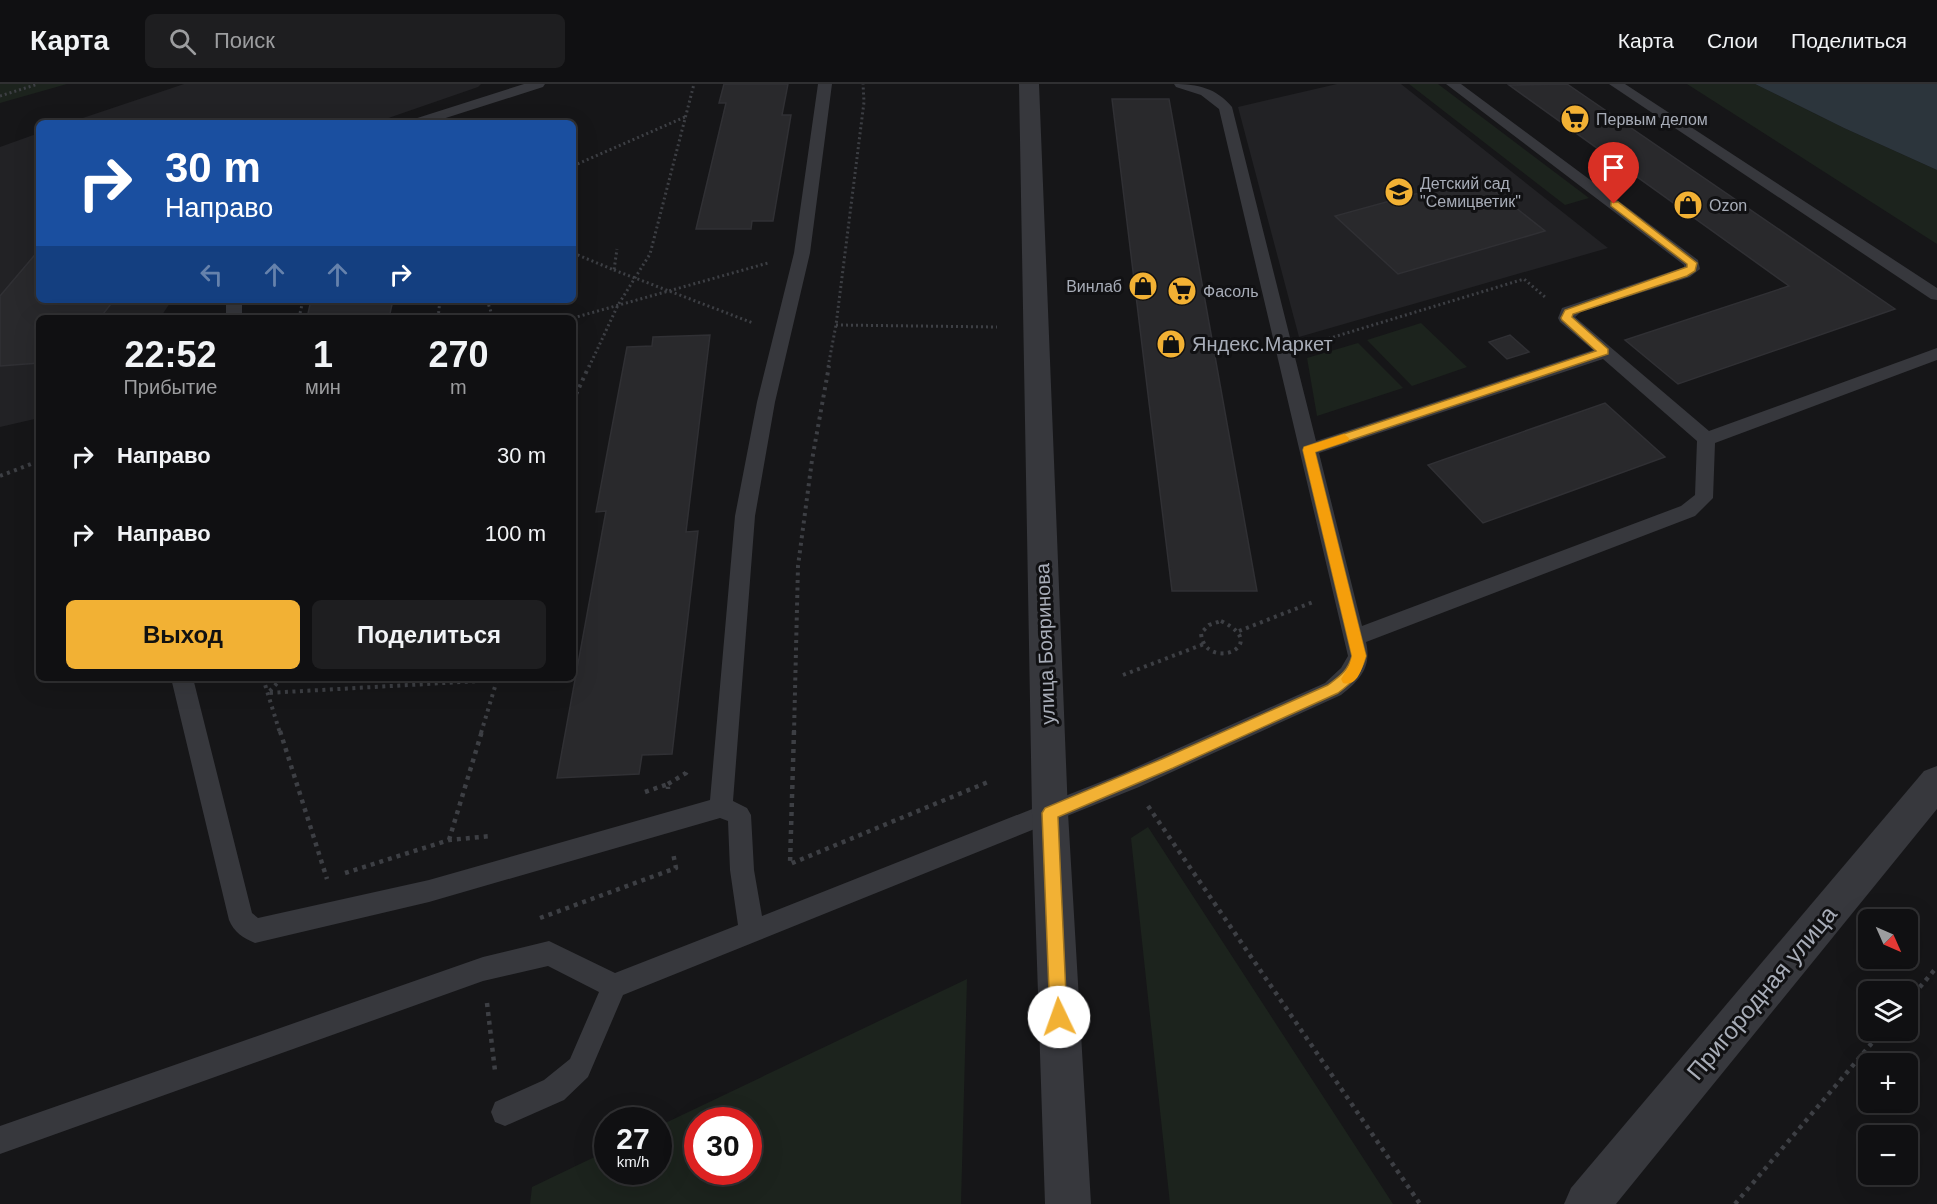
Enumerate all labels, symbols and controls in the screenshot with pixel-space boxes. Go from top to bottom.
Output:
search box [145,14,565,68]
text: Карта [30,25,109,56]
icon: search [166,25,199,58]
text: Поиск [214,28,275,53]
text: Карта [1618,29,1674,52]
text: Слои [1707,29,1758,52]
text: Поделиться [1791,29,1907,52]
supermarket icon: Первым делом [1559,103,1591,135]
place label: Первым делом [1596,111,1708,128]
pin [1588,142,1639,204]
icon: right [66,144,144,222]
text: 30 m [165,144,261,191]
icon: arrive [1597,151,1630,184]
place label: Детский сад "Семицветик" [1420,175,1521,210]
school or university icon: Детский сад "Семицветик" [1383,176,1415,208]
shop icon: Ozon [1672,189,1704,221]
text: Направо [165,193,273,223]
place label: Ozon [1709,197,1747,214]
icon: left [195,258,228,291]
icon: ahead [258,258,291,291]
icon: ahead [321,258,354,291]
icon: right [384,258,417,291]
shop icon: Винлаб [1127,270,1159,302]
supermarket icon: Фасоль [1166,275,1198,307]
place label: Винлаб [1066,278,1122,295]
place label: Фасоль [1203,283,1258,300]
shop icon: Яндекс.Маркет [1155,328,1187,360]
place label: Яндекс.Маркет [1192,333,1333,355]
text: 22:52 [124,334,217,375]
text: 1 [313,334,333,375]
text: 270 [428,334,488,375]
text: Прибытие [123,376,217,398]
text: мин [305,376,341,398]
text: m [450,376,467,398]
icon: right [66,440,99,473]
text: Направо [117,443,211,468]
text: 30 m [497,443,546,468]
icon: right [66,518,99,551]
text: Направо [117,521,211,546]
text: 100 m [485,521,546,546]
street label: улица Бояринова [1031,562,1059,725]
button: Выход [66,600,300,669]
button: Поделиться [312,600,546,669]
street label: Пригородная улица [1681,900,1842,1085]
north arrow [1858,909,1918,969]
map controls [1858,909,1918,1185]
button: layers [1858,981,1918,1041]
position arrow [1027,985,1091,1049]
button: + [1858,1053,1918,1113]
speed limit sign: 30 [684,1107,762,1185]
text: 27 [616,1122,650,1155]
button: − [1858,1125,1918,1185]
text: km/h [617,1153,649,1170]

